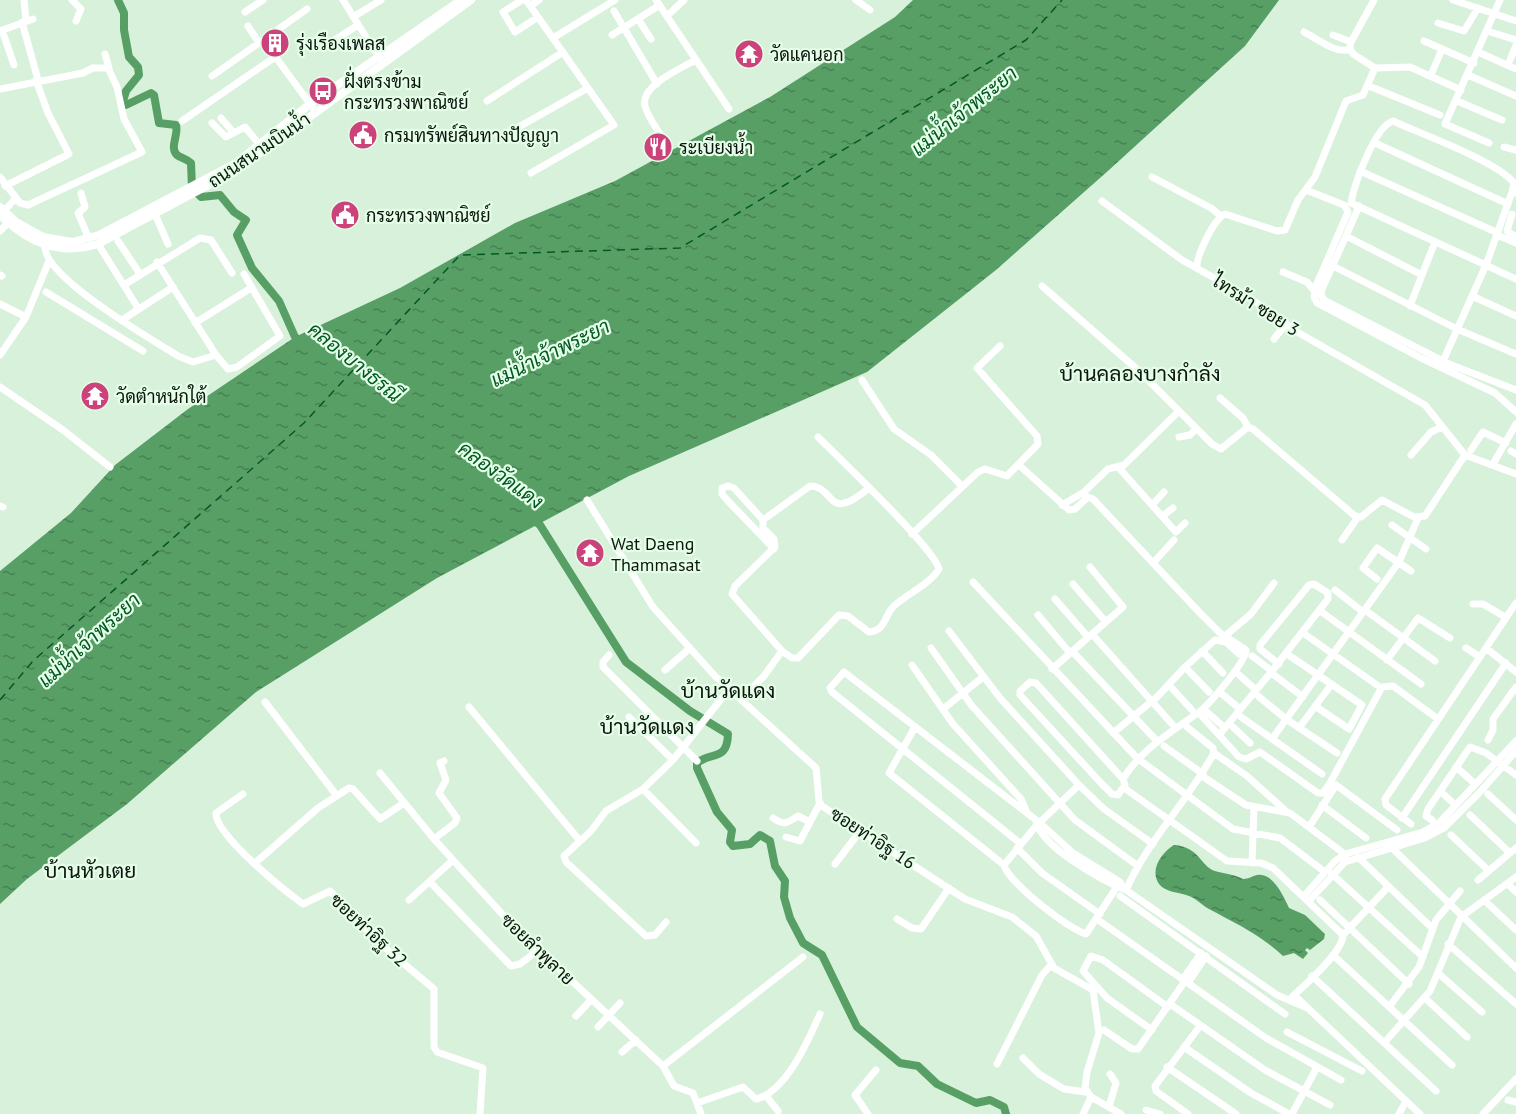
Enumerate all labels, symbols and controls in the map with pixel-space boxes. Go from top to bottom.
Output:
building icon: รุ่งเรืองเพลส [259,27,291,59]
place label: รุ่งเรืองเพลส [296,32,385,56]
temple icon: วัดแคนอก [733,38,765,70]
place label: วัดแคนอก [770,43,844,66]
water label: แม่น้ำเจ้าพระยา [902,56,1022,162]
place label: ฝั่งตรงข้าม กระทรวงพาณิชย์ [344,66,468,114]
bus stop icon: ฝั่งตรงข้าม กระทรวงพาณิชย์ [307,75,339,107]
street label: ถนนสนามบินน้ำ [201,104,314,193]
public building icon: กรมทรัพย์สินทางปัญญา [347,119,379,151]
place label: กรมทรัพย์สินทางปัญญา [384,123,559,147]
restaurant icon: ระเบียงน้ำ [642,131,674,163]
place label: ระเบียงน้ำ [679,132,753,159]
public building icon: กระทรวงพาณิชย์ [329,199,361,231]
place label: กระทรวงพาณิชย์ [366,203,490,227]
street label: ไทรม้า ซอย 3 [1206,267,1304,341]
water label: แม่น้ำเจ้าพระยา [484,308,614,393]
water label: คลองบางธรณี [303,316,408,408]
district label: บ้านคลองบางกำลัง [1059,360,1221,387]
temple icon: วัดตำหนักใต้ [79,380,111,412]
place label: วัดตำหนักใต้ [116,384,207,408]
water label: คลองวัดแดง [453,435,549,515]
place label: Wat Daeng Thammasat [611,532,701,576]
temple icon: Wat Daeng Thammasat [574,537,606,569]
water label: แม่น้ำเจ้าพระยา [29,583,146,693]
district label: บ้านวัดแดง [681,677,775,704]
district label: บ้านวัดแดง [600,713,694,740]
street label: ซอยท่าอิฐ 16 [825,802,920,875]
district label: บ้านหัวเตย [44,857,136,884]
street label: ซอยท่าอิฐ 32 [325,888,412,972]
street label: ซอยลำพูลาย [495,908,580,991]

